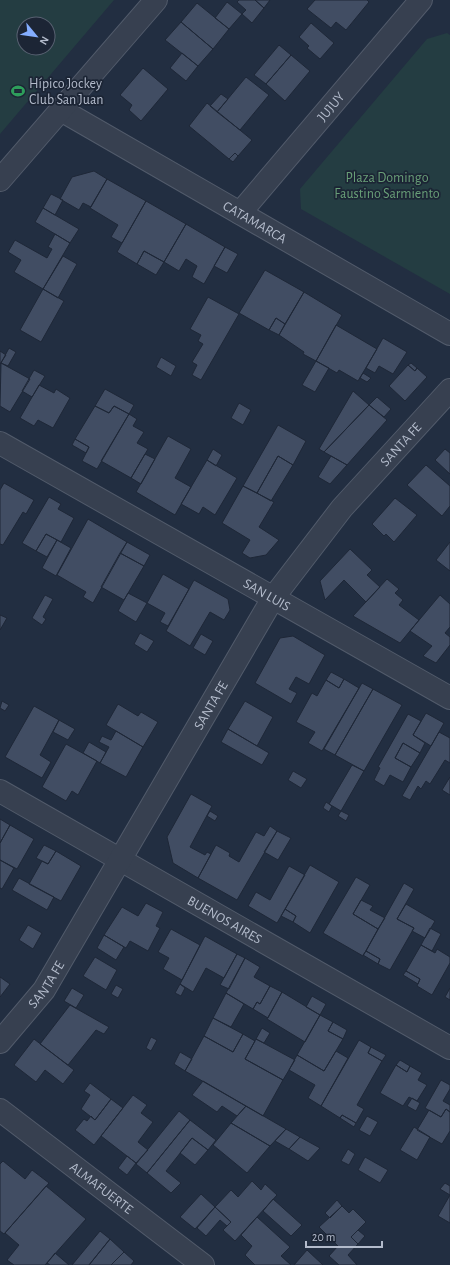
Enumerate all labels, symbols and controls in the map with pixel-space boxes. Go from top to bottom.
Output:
north arrow [16,16,56,56]
text: N [38,35,51,47]
place label: Hípico Jockey Club San Juan [29,77,103,107]
sports icon: Hípico Jockey Club San Juan [10,83,26,99]
street label: JUJUY [315,89,348,124]
park label: Plaza Domingo Faustino Sarmiento [334,171,440,201]
street label: CATAMARCA [220,199,289,246]
street label: SANTA FE [378,420,424,469]
street label: SAN LUIS [241,576,292,614]
street label: SANTA FE [192,679,231,732]
street label: BUENOS AIRES [185,894,264,947]
street label: SANTA FE [26,959,67,1011]
street label: ALMAFUERTE [67,1160,136,1217]
scale bar [306,1223,382,1249]
text: 20 m [312,1231,335,1243]

